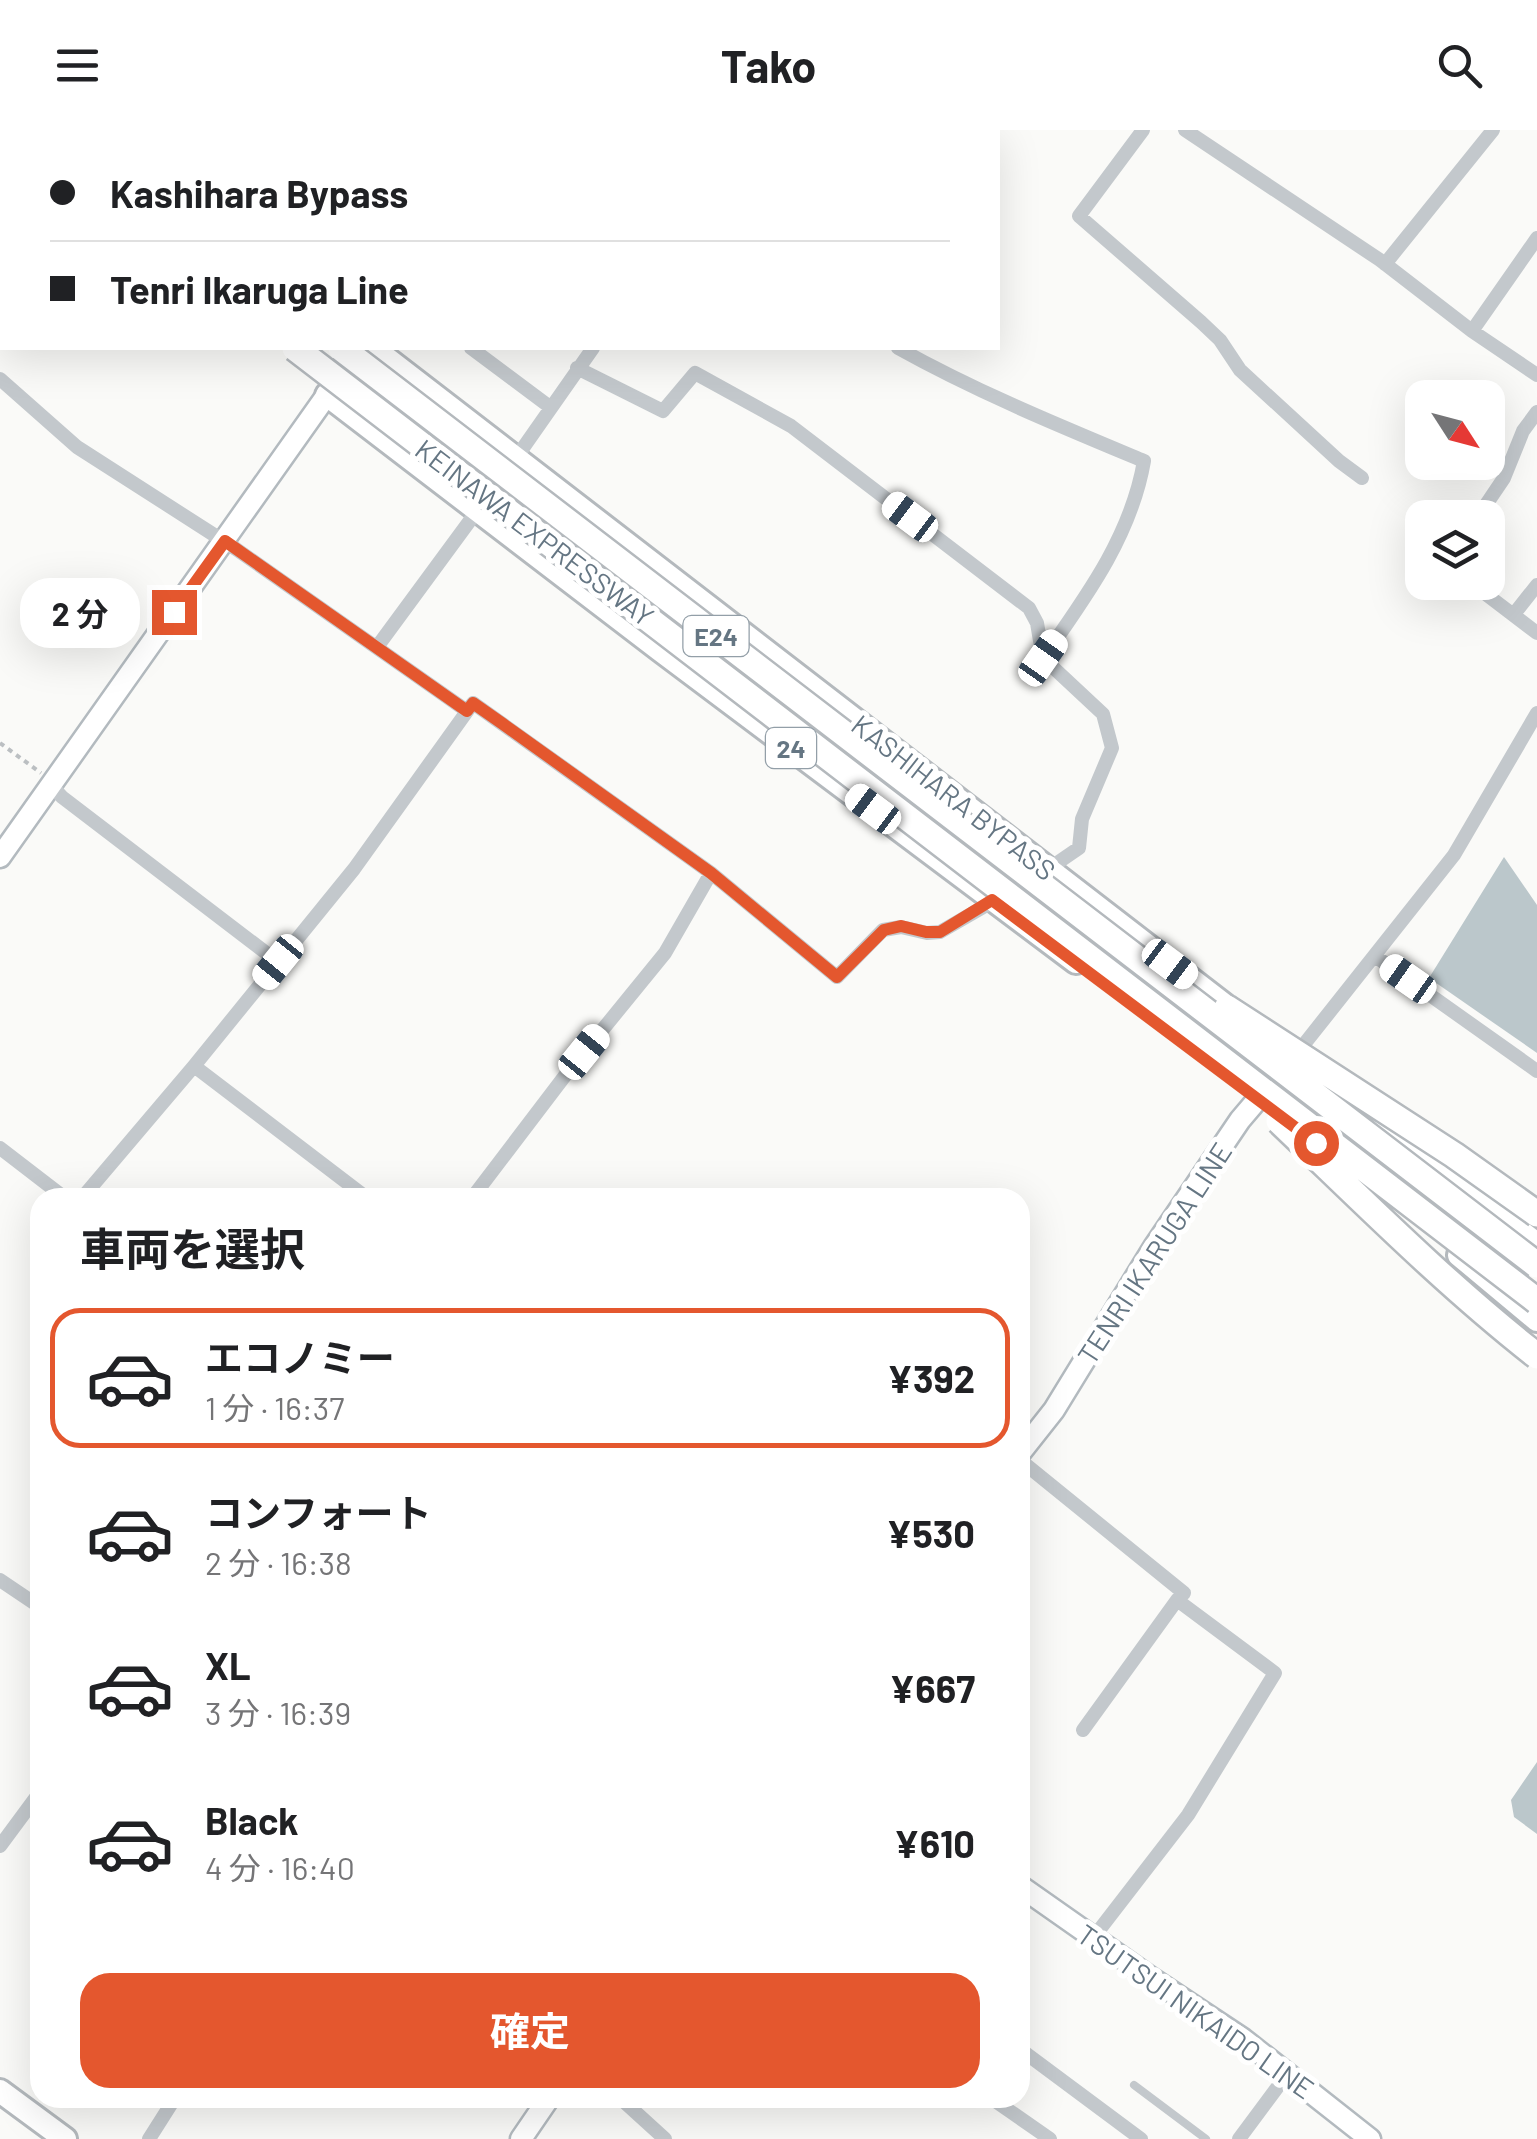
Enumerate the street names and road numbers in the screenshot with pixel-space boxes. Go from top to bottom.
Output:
street label: KEINAWA EXPRESSWAY [409,431,661,633]
road number: E24 [684,616,748,656]
street label: KASHIHARA BYPASS [845,707,1063,887]
road number: 24 [766,728,816,768]
street label: TENRI IKARUGA LINE [1070,1136,1238,1370]
street label: TSUTSUI NIKAIDO LINE [1071,1917,1321,2105]

